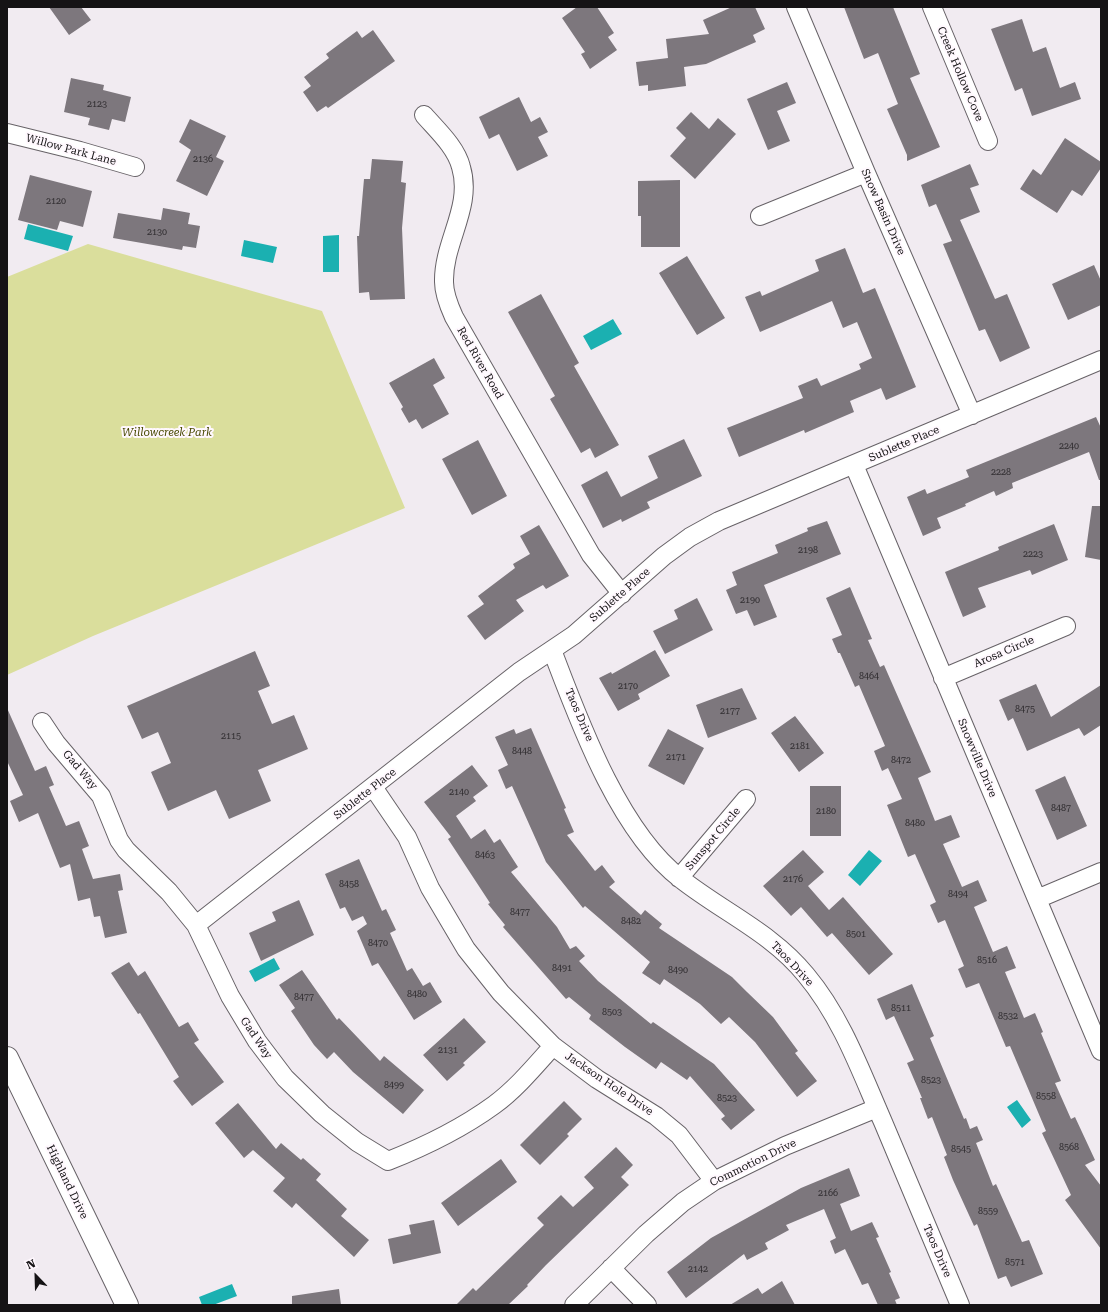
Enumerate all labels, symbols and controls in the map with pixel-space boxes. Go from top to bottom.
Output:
street label: Creek Hollow Cove [934,25,986,123]
house number: 2123 [87,99,107,109]
street label: Willow Park Lane [24,132,118,168]
house number: 2136 [193,154,213,164]
street label: Snow Basin Drive [858,167,908,257]
house number: 2120 [46,196,66,206]
house number: 2130 [147,227,167,237]
street label: Red River Road [454,325,506,401]
street label: Sublette Place [867,423,941,465]
park label: Willowcreek Park [122,426,212,440]
house number: 2240 [1059,441,1079,451]
house number: 2228 [991,467,1011,477]
house number: 2198 [798,545,818,555]
house number: 2223 [1023,549,1043,559]
street label: Sublette Place [587,565,653,625]
house number: 2190 [740,595,760,605]
street label: Arosa Circle [972,633,1036,671]
house number: 8464 [859,671,879,681]
house number: 2170 [618,681,638,691]
street label: Taos Drive [562,687,596,743]
house number: 8475 [1015,704,1035,714]
house number: 2177 [720,706,740,716]
street label: Snowville Drive [954,717,1000,799]
house number: 2115 [221,731,241,741]
house number: 2181 [790,741,810,751]
house number: 8448 [512,746,532,756]
street label: Gad Way [60,748,100,792]
house number: 2171 [666,752,686,762]
house number: 8472 [891,755,911,765]
street label: Sublette Place [331,765,399,823]
house number: 2140 [449,787,469,797]
house number: 8487 [1051,803,1071,813]
street label: Sunspot Circle [683,805,743,873]
house number: 2180 [816,806,836,816]
house number: 8480 [905,818,925,828]
house number: 8463 [475,850,495,860]
house number: 2176 [783,874,803,884]
house number: 8458 [339,879,359,889]
house number: 8494 [948,889,968,899]
house number: 8477 [510,907,530,917]
house number: 8482 [621,916,641,926]
house number: 8501 [846,929,866,939]
house number: 8470 [368,938,388,948]
street label: Taos Drive [768,939,816,989]
house number: 8516 [977,955,997,965]
house number: 8491 [552,963,572,973]
house number: 8490 [668,965,688,975]
house number: 8480 [407,989,427,999]
house number: 8477 [294,992,314,1002]
house number: 8511 [891,1003,911,1013]
house number: 8503 [602,1007,622,1017]
house number: 8532 [998,1011,1018,1021]
street label: Gad Way [237,1015,275,1061]
house number: 2131 [438,1045,458,1055]
street label: Jackson Hole Drive [562,1050,656,1118]
house number: 8523 [921,1075,941,1085]
house number: 8499 [384,1080,404,1090]
house number: 8558 [1036,1091,1056,1101]
house number: 8523 [717,1093,737,1103]
street label: Commotion Drive [708,1136,798,1190]
house number: 8568 [1059,1142,1079,1152]
street label: Highland Drive [43,1143,91,1221]
house number: 8545 [951,1144,971,1154]
house number: 2166 [818,1188,838,1198]
house number: 8559 [978,1206,998,1216]
street label: Taos Drive [920,1223,954,1279]
north arrow [16,1256,56,1296]
text: N [25,1257,38,1272]
house number: 8571 [1005,1257,1025,1267]
house number: 2142 [688,1264,708,1274]

